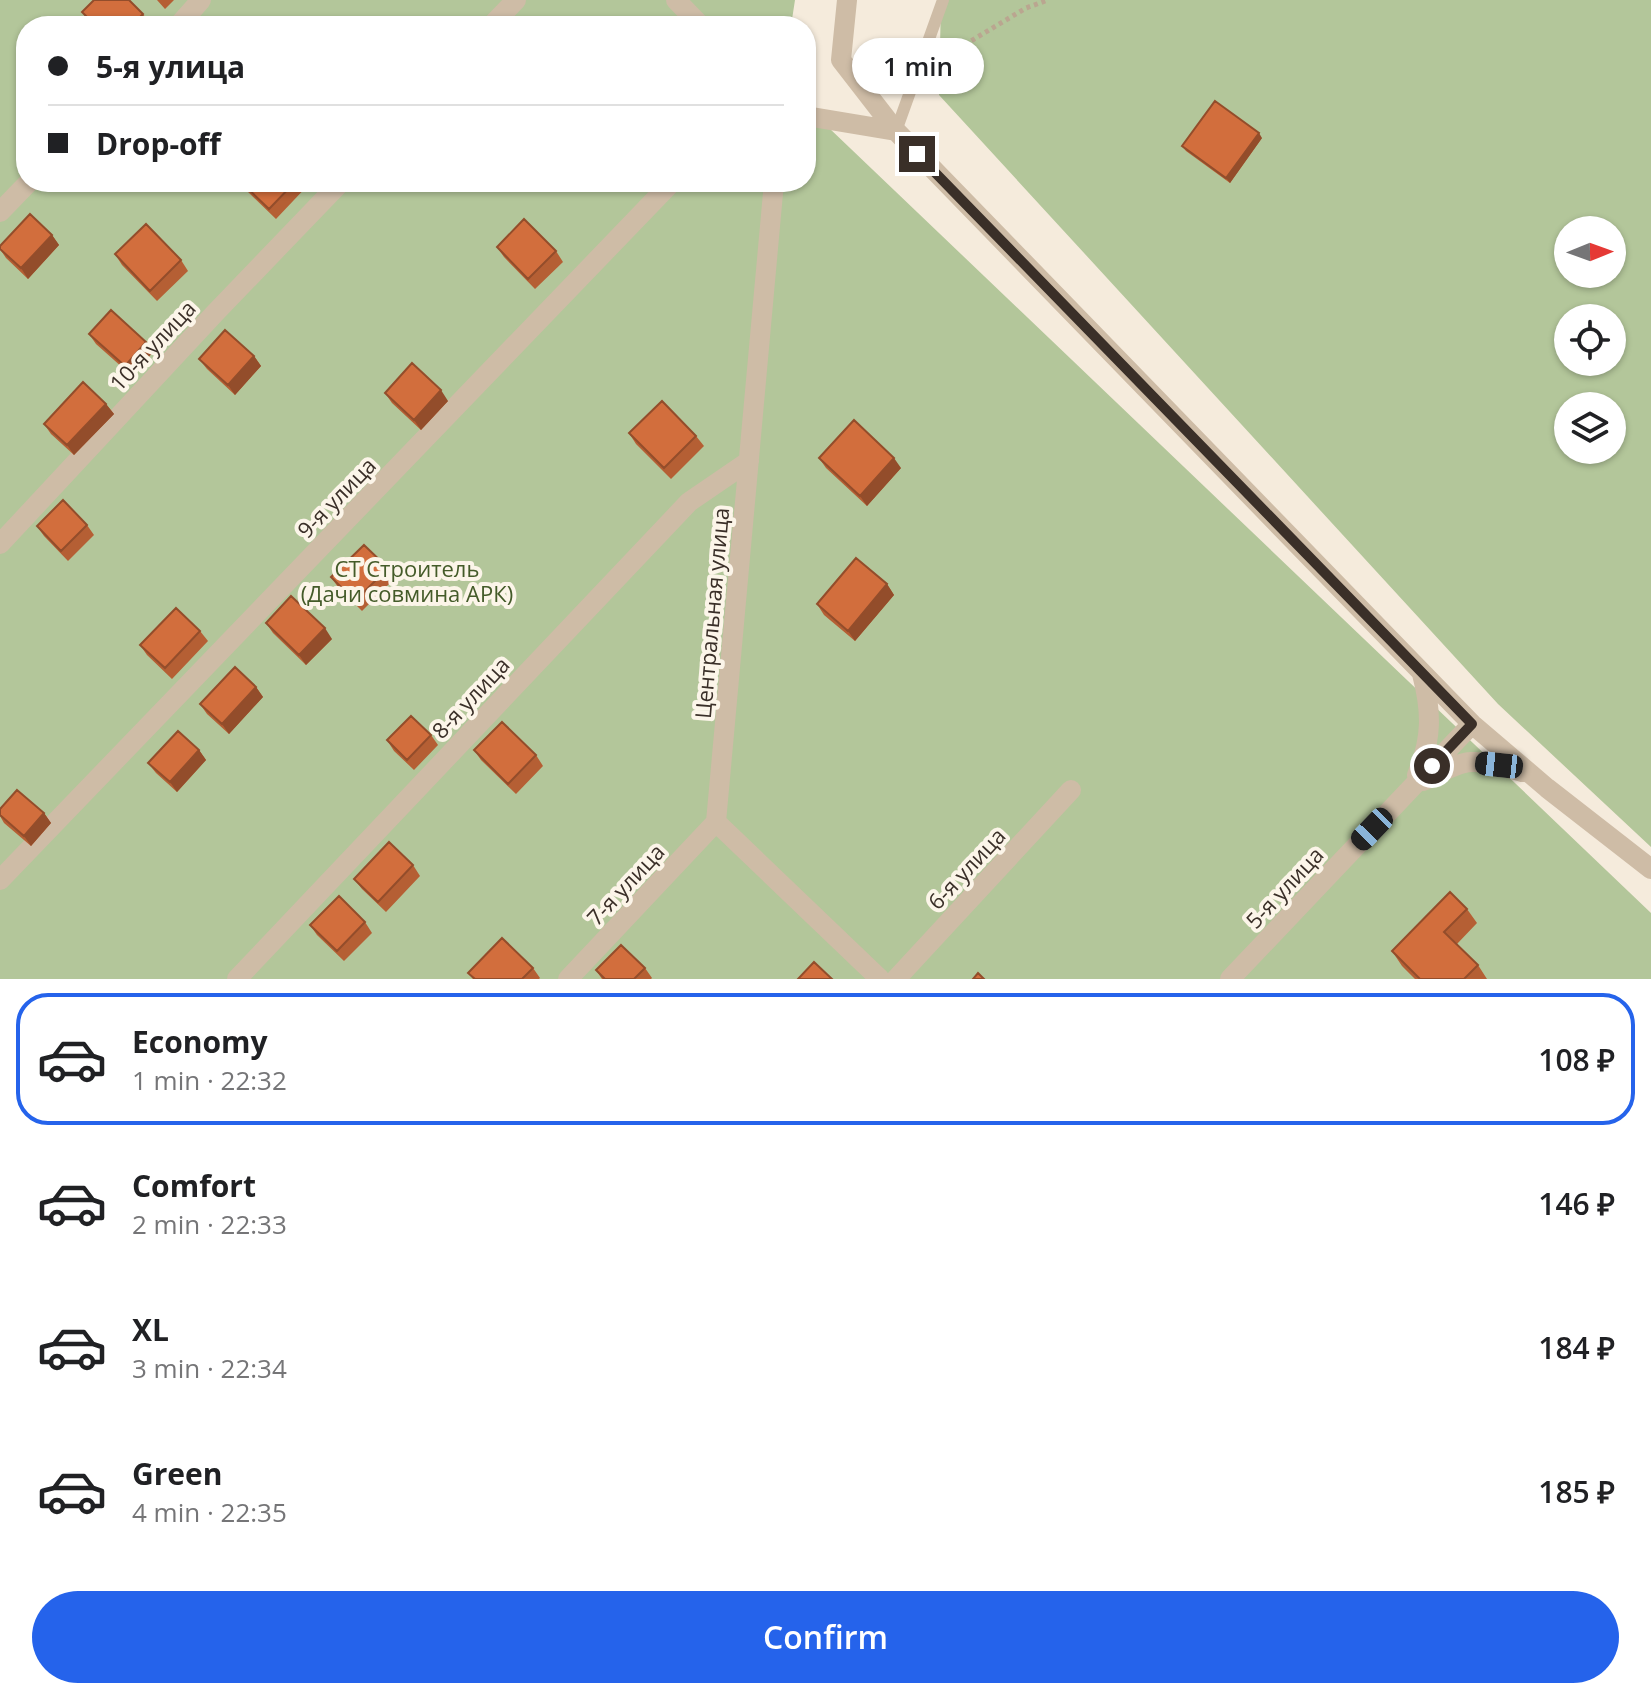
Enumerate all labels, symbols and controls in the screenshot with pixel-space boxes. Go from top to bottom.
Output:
callout: 1 min [851,38,983,94]
text: 5-я улица [96,46,245,87]
text: 1 min [883,48,953,84]
text: Drop-off [96,123,221,164]
route end [899,136,935,172]
north arrow [1554,216,1626,288]
map controls [1554,216,1626,464]
street label: 10-я улица [102,293,202,397]
button: locate [1554,304,1626,376]
button: layers [1554,392,1626,464]
street label: 9-я улица [290,450,382,544]
street label: Центральная улица [687,506,735,720]
park label: СТ Строитель (Дачи совмина АРК) [301,553,513,608]
street label: 8-я улица [425,650,515,744]
route start [1414,748,1450,784]
car [1474,751,1524,779]
car [1347,803,1397,855]
street label: 6-я улица [921,821,1011,915]
street label: 7-я улица [580,837,670,931]
street label: 5-я улица [1239,840,1329,934]
text: Economy [132,1021,268,1062]
icon: car [36,1023,108,1095]
text: 108 ₽ [1538,1039,1615,1080]
text: 1 min · 22:32 [132,1062,287,1098]
text: Comfort [132,1165,256,1206]
icon: car [36,1167,108,1239]
text: 146 ₽ [1538,1183,1615,1224]
text: 2 min · 22:33 [132,1206,287,1242]
text: XL [132,1309,169,1350]
icon: car [36,1311,108,1383]
text: 184 ₽ [1538,1327,1615,1368]
text: 3 min · 22:34 [132,1350,287,1386]
text: Green [132,1453,223,1494]
icon: car [36,1455,108,1527]
text: 185 ₽ [1538,1471,1615,1512]
text: 4 min · 22:35 [132,1494,287,1530]
button: Confirm [32,1591,1619,1683]

